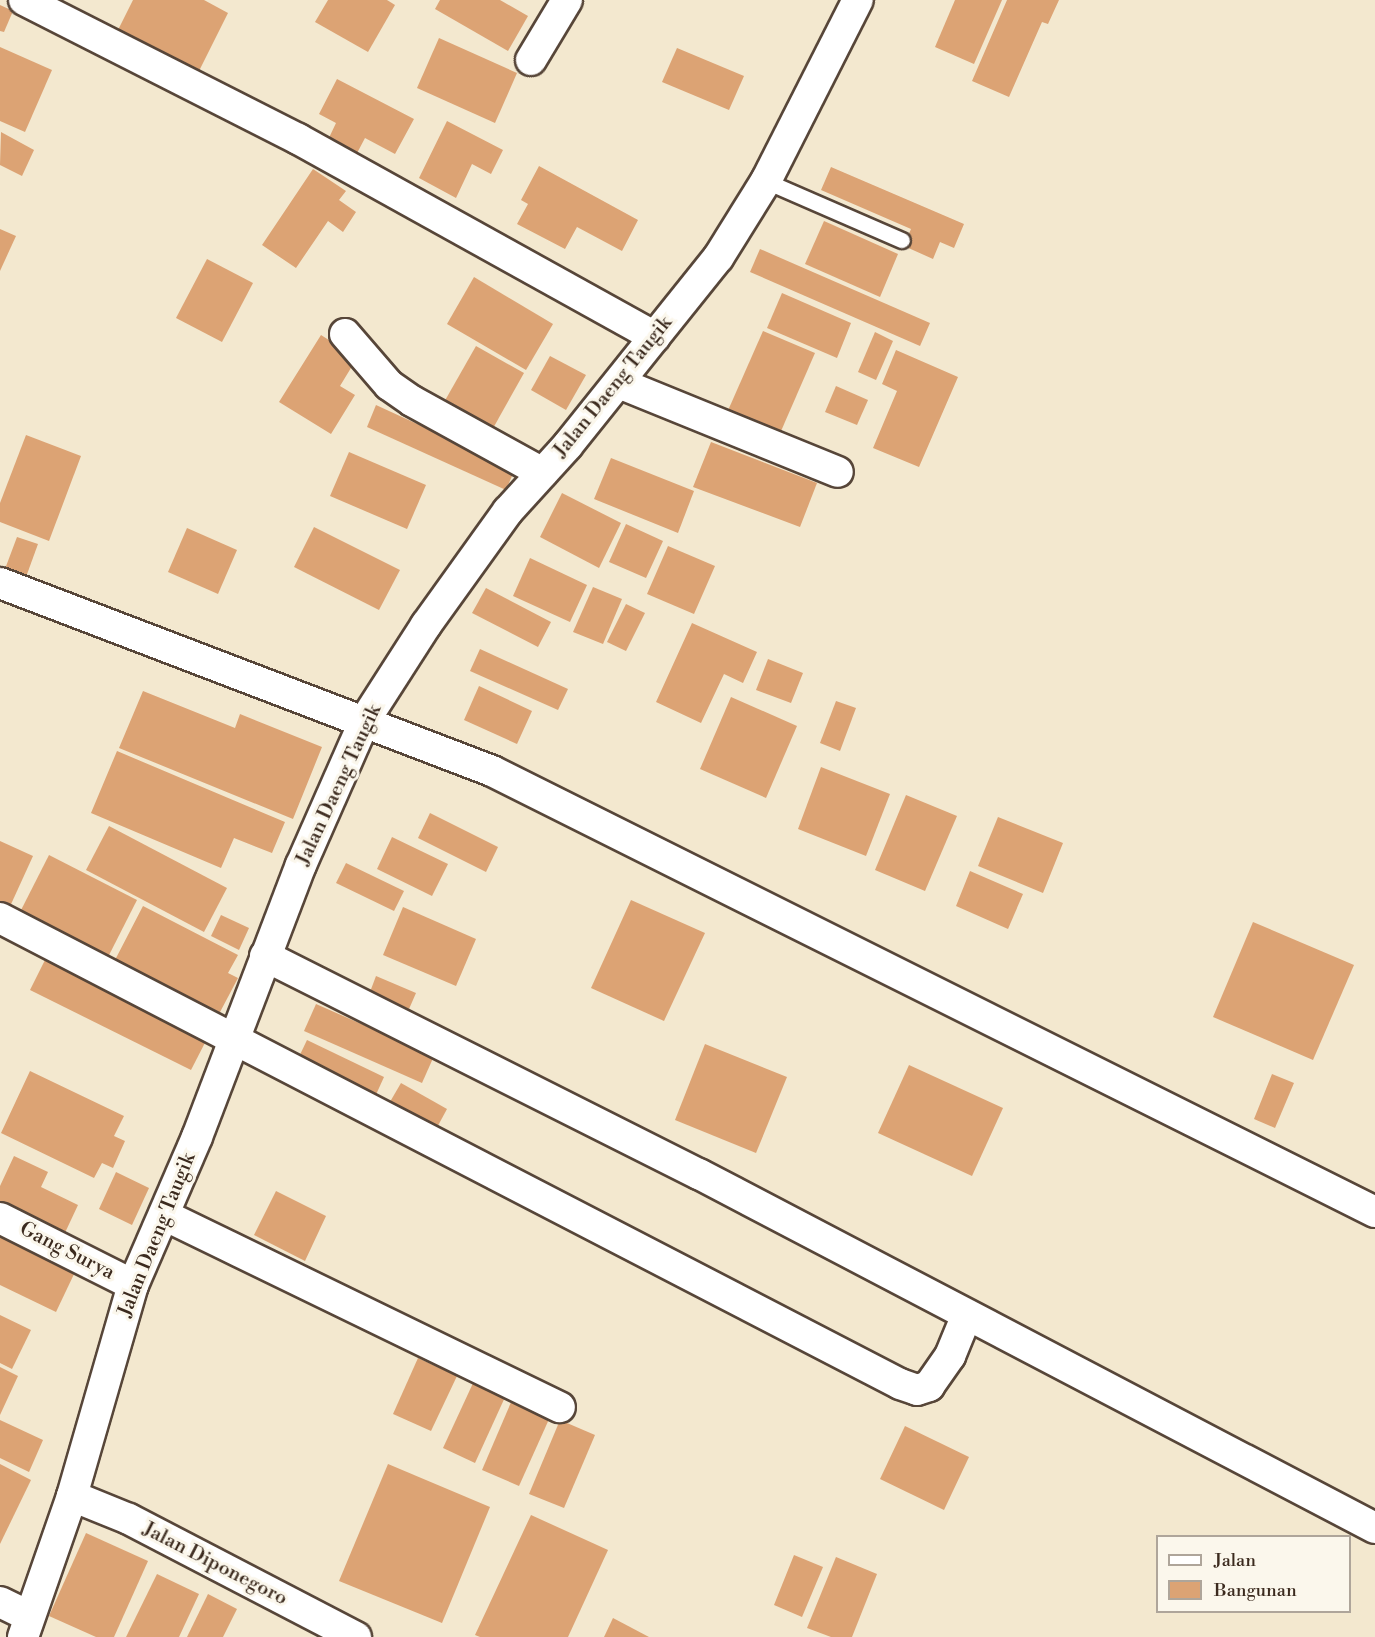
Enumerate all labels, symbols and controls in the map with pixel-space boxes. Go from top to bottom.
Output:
street label: Jalan Daeng Taugik [549,312,677,462]
street label: Jalan Daeng Taugik [291,701,387,869]
street label: Jalan Daeng Taugik [113,1150,201,1320]
street label: Gang Surya [16,1217,118,1285]
street label: Jalan Diponegoro [139,1517,291,1611]
legend [1156,1535,1351,1613]
text: Jalan [1214,1549,1256,1572]
text: Bangunan [1214,1579,1297,1602]

